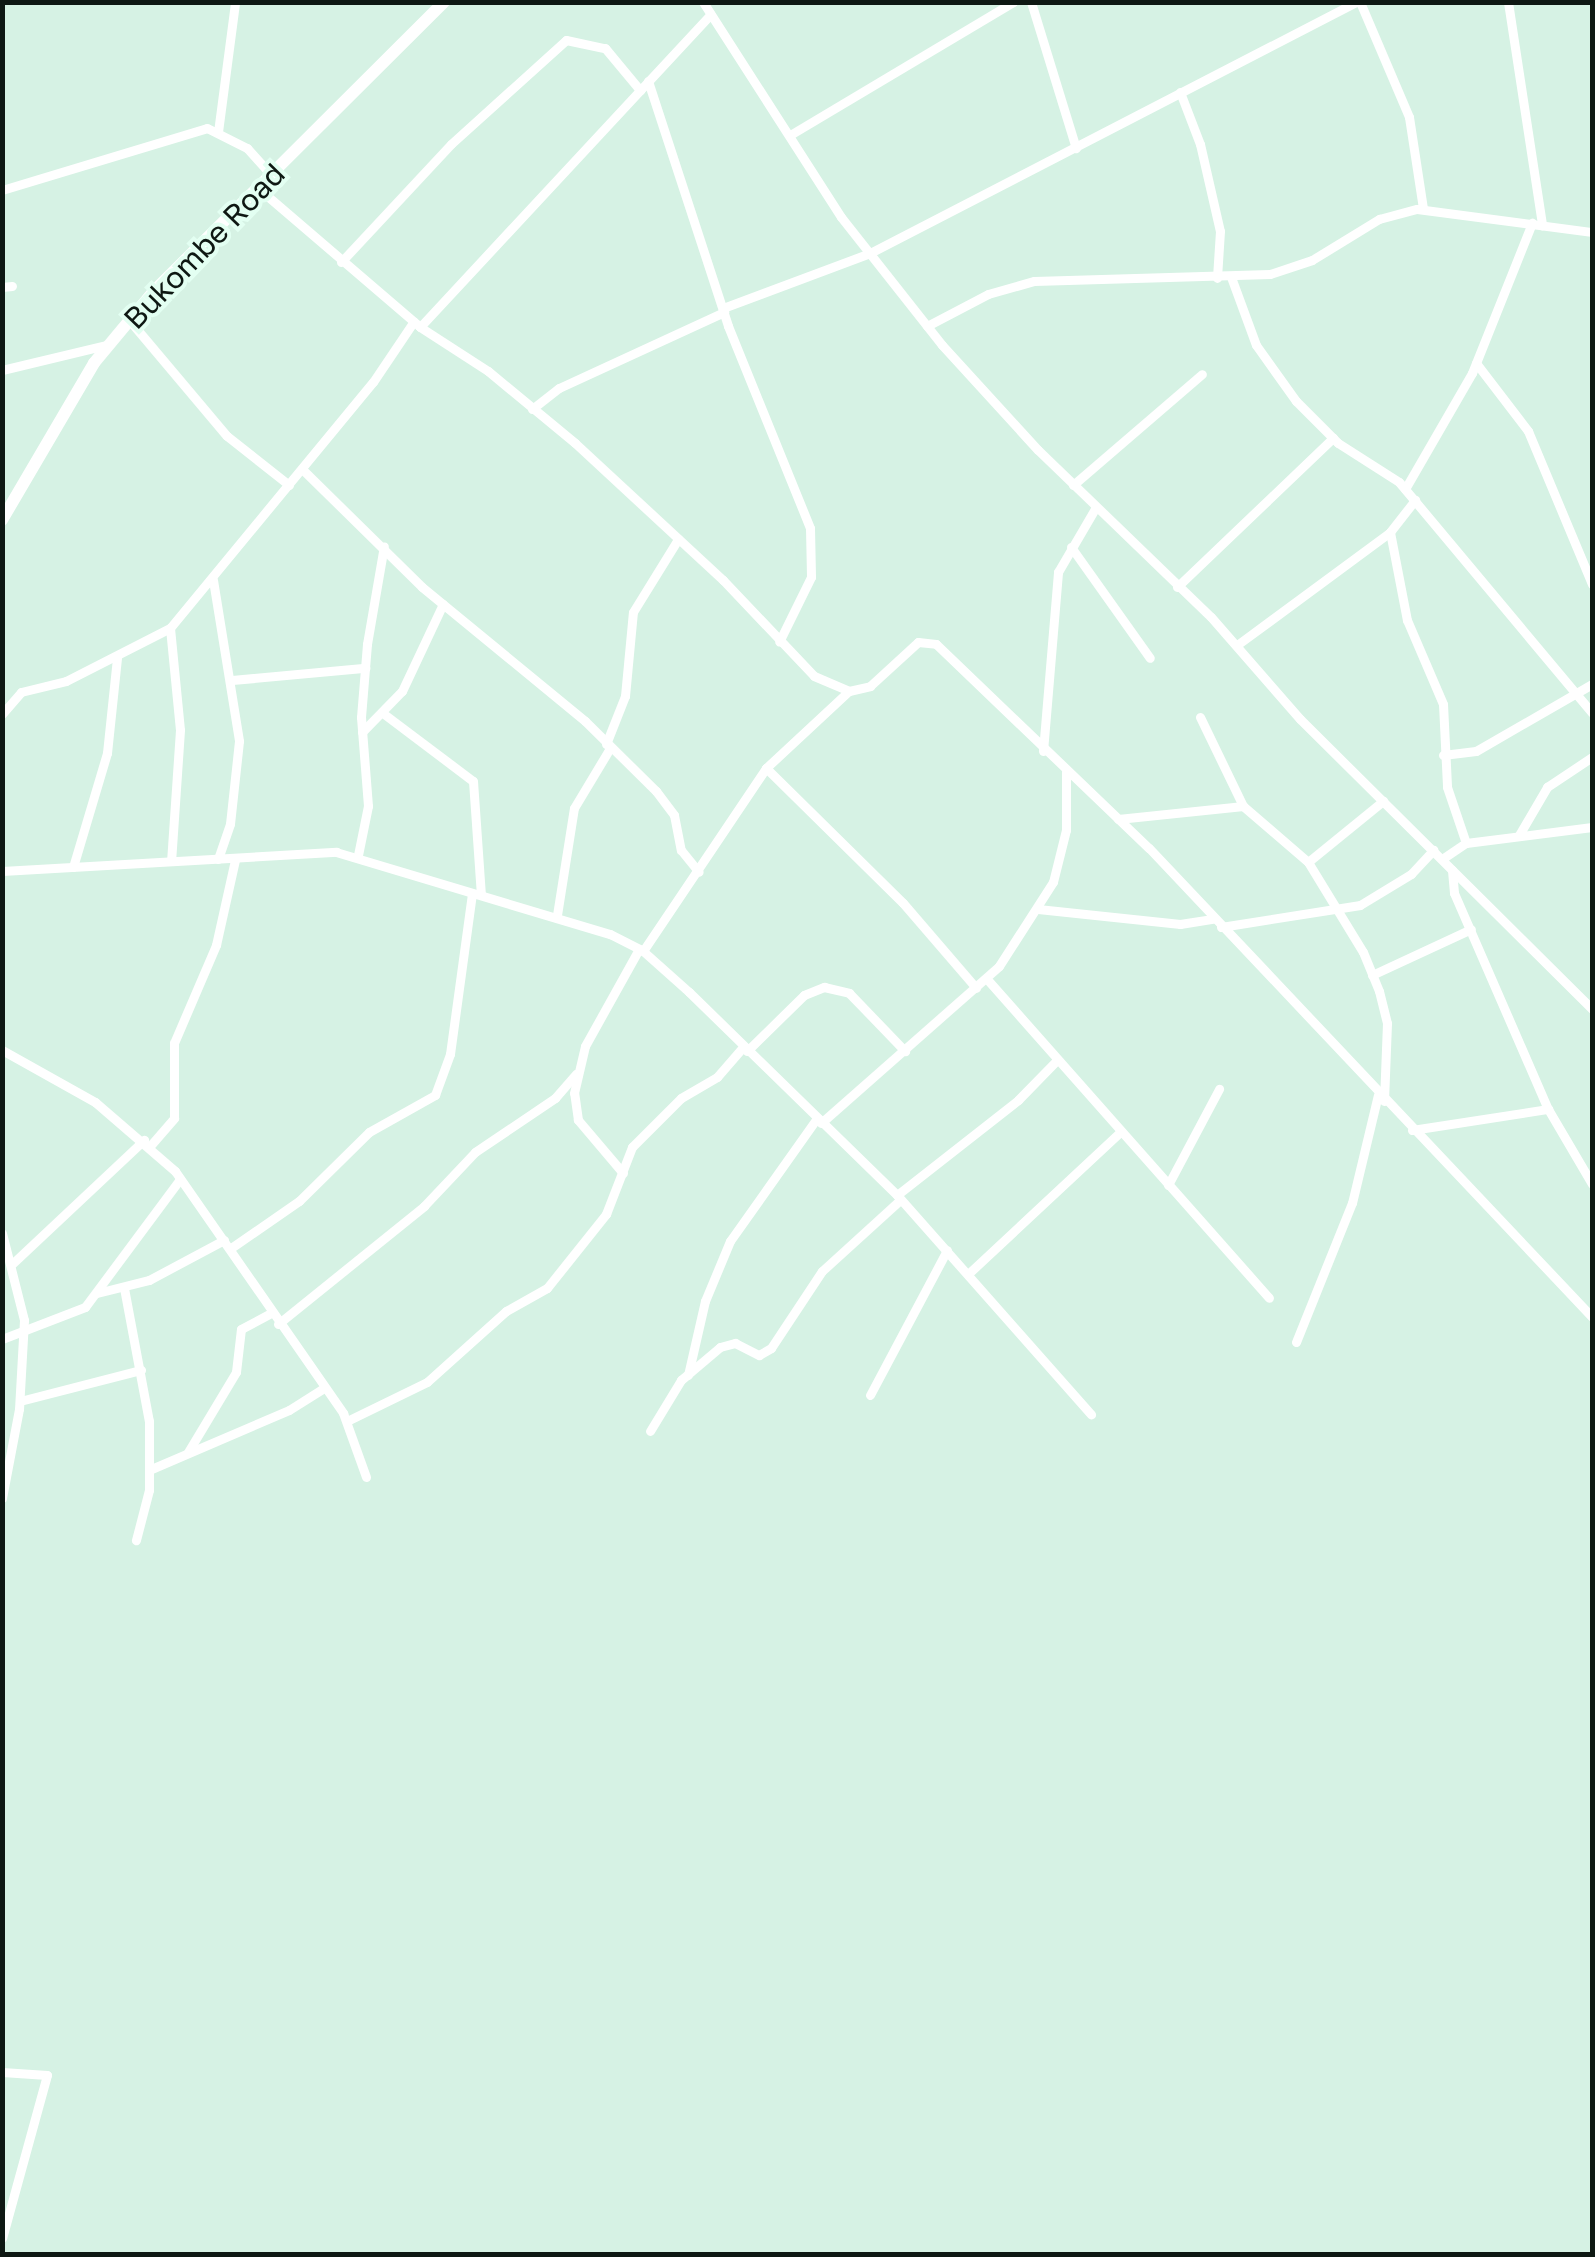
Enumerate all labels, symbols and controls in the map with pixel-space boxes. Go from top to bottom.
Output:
street label: Bukombe Road [116,156,292,336]

